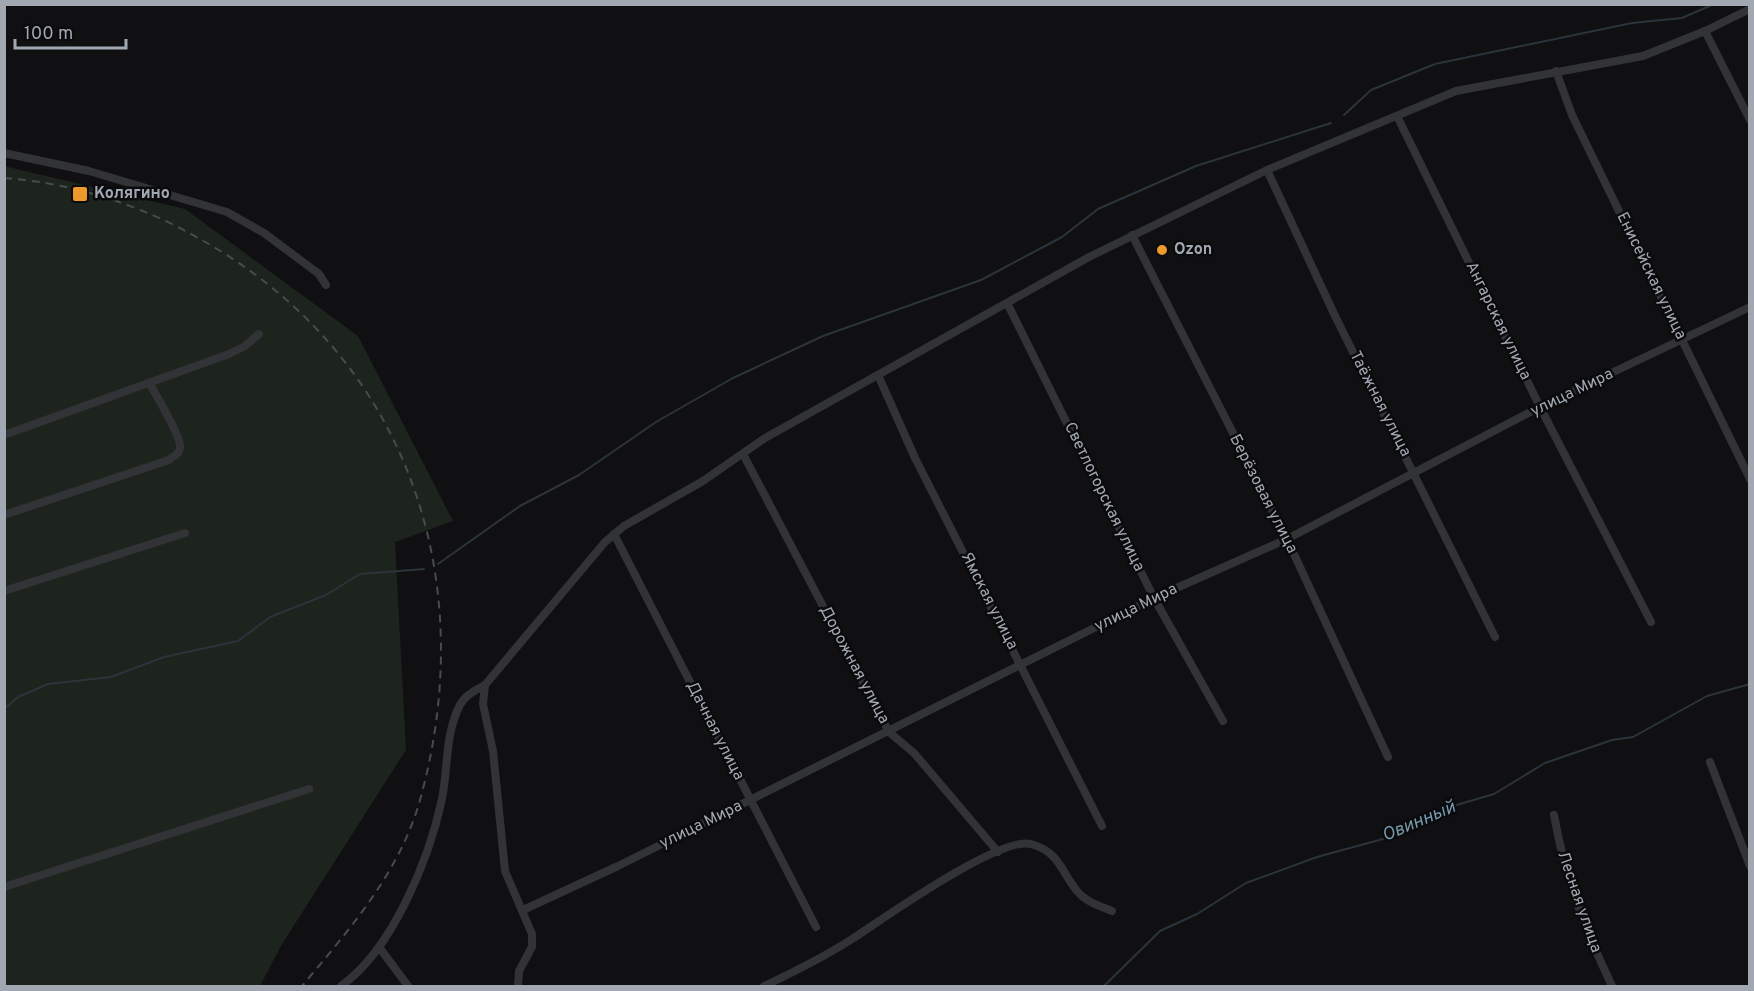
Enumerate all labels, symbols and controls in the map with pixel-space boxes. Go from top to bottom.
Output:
scale bar [15,12,126,50]
text: 100 m [24,23,73,46]
place label: Колягино [94,184,170,204]
marker: Колягино [71,185,89,203]
street label: Енисейская улица [1612,209,1690,343]
place label: Ozon [1174,240,1212,260]
marker: Ozon [1155,243,1169,257]
street label: Ангарская улица [1461,258,1535,384]
street label: Таёжная улица [1345,348,1415,460]
street label: улица Мира [1527,364,1617,422]
street label: Светлогорская улица [1059,419,1149,575]
street label: Берёзовая улица [1224,431,1302,557]
street label: Ямская улица [956,549,1022,653]
street label: улица Мира [1091,579,1181,637]
street label: Дорожная улица [814,602,894,728]
street label: Дачная улица [681,678,749,784]
street label: улица Мира [656,796,746,854]
water label: Овинный [1379,796,1460,848]
street label: Лесная улица [1552,849,1606,955]

